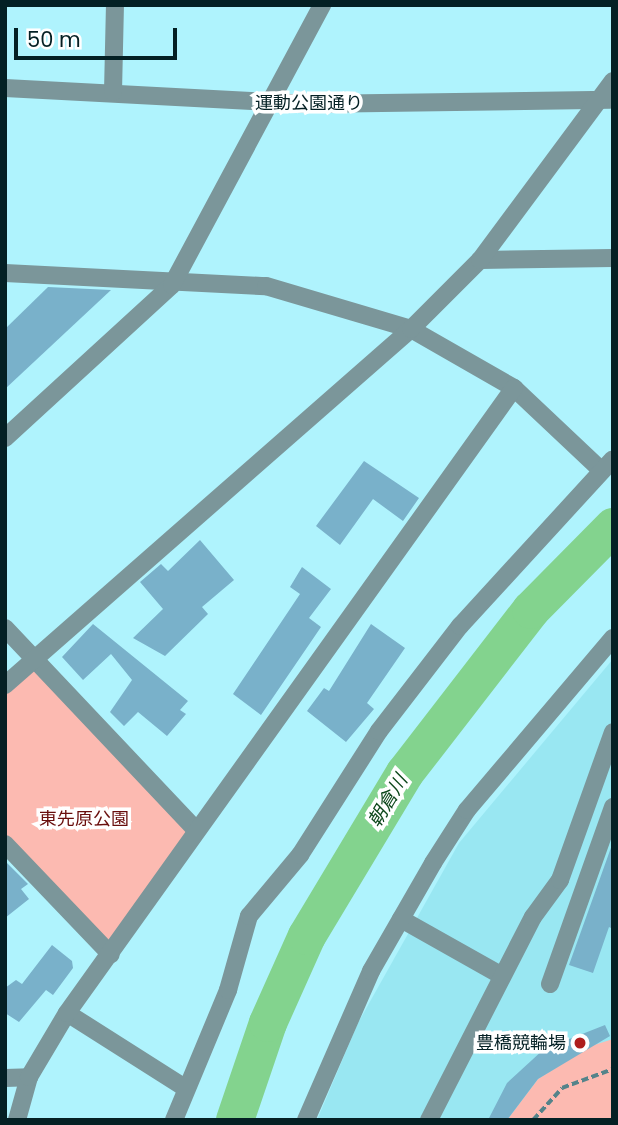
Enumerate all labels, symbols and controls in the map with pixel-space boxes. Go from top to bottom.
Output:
scale bar [18,14,180,58]
text: 50 m [27,25,81,54]
street label: 運動公園通り [255,92,363,114]
water label: 朝倉川 [364,771,412,831]
park label: 東先原公園 [39,808,129,830]
place label: 豊橋競輪場 [476,1032,566,1054]
marker: 豊橋競輪場 [572,1035,588,1051]

